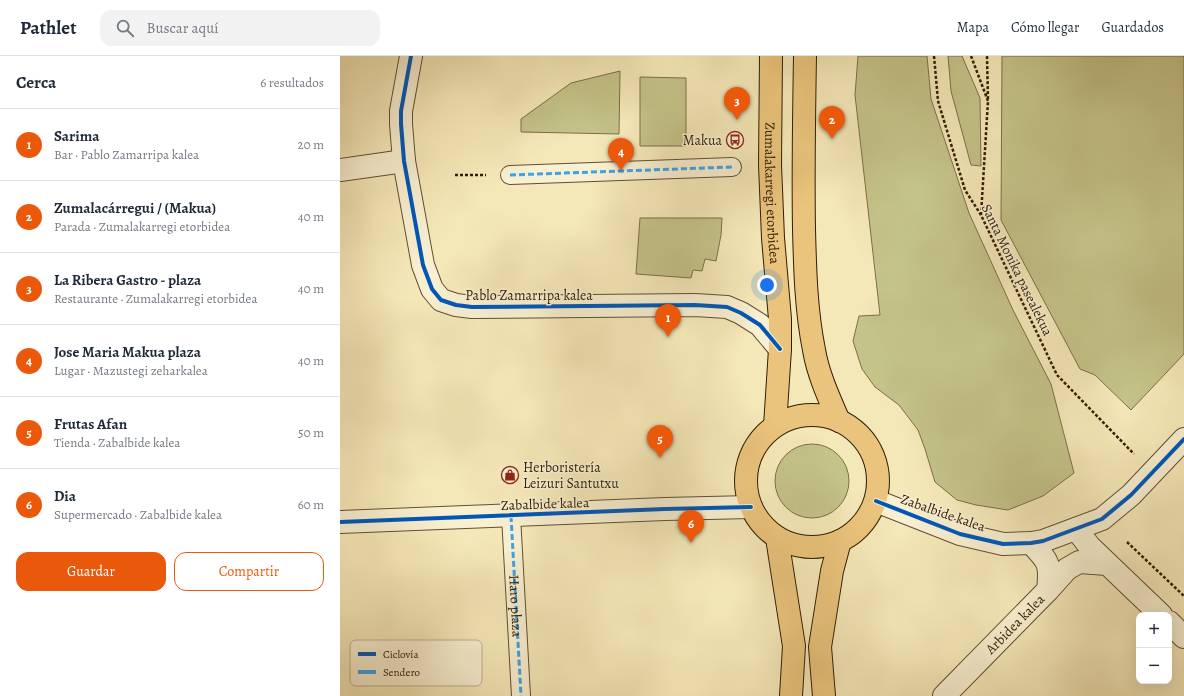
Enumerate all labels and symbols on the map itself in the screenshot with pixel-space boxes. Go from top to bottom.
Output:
pin: 3 [724,87,750,120]
pin: 2 [819,106,845,139]
street label: Zumalakarregi etorbidea [760,122,785,265]
bus stop icon: Makua [725,130,745,150]
place label: Makua [683,131,722,150]
pin: 4 [608,138,634,171]
street label: Santa Monika pasealekua [977,201,1057,340]
your location [757,275,777,295]
street label: Pablo Zamarripa kalea [465,286,593,305]
pin: 1 [655,304,681,337]
pin: 5 [647,425,673,458]
place label: Herboristería Leizuri Santutxu [523,458,619,493]
shop icon: Herboristería Leizuri Santutxu [500,465,520,485]
street label: Zabalbide kalea [898,490,988,537]
street label: Zabalbide kalea [500,493,590,515]
pin: 6 [678,510,704,543]
street label: Haro plaza [505,574,527,638]
street label: Arbidea kalea [980,589,1049,659]
legend [350,640,482,686]
text: Ciclovía [383,647,419,662]
text: Sendero [383,665,421,680]

